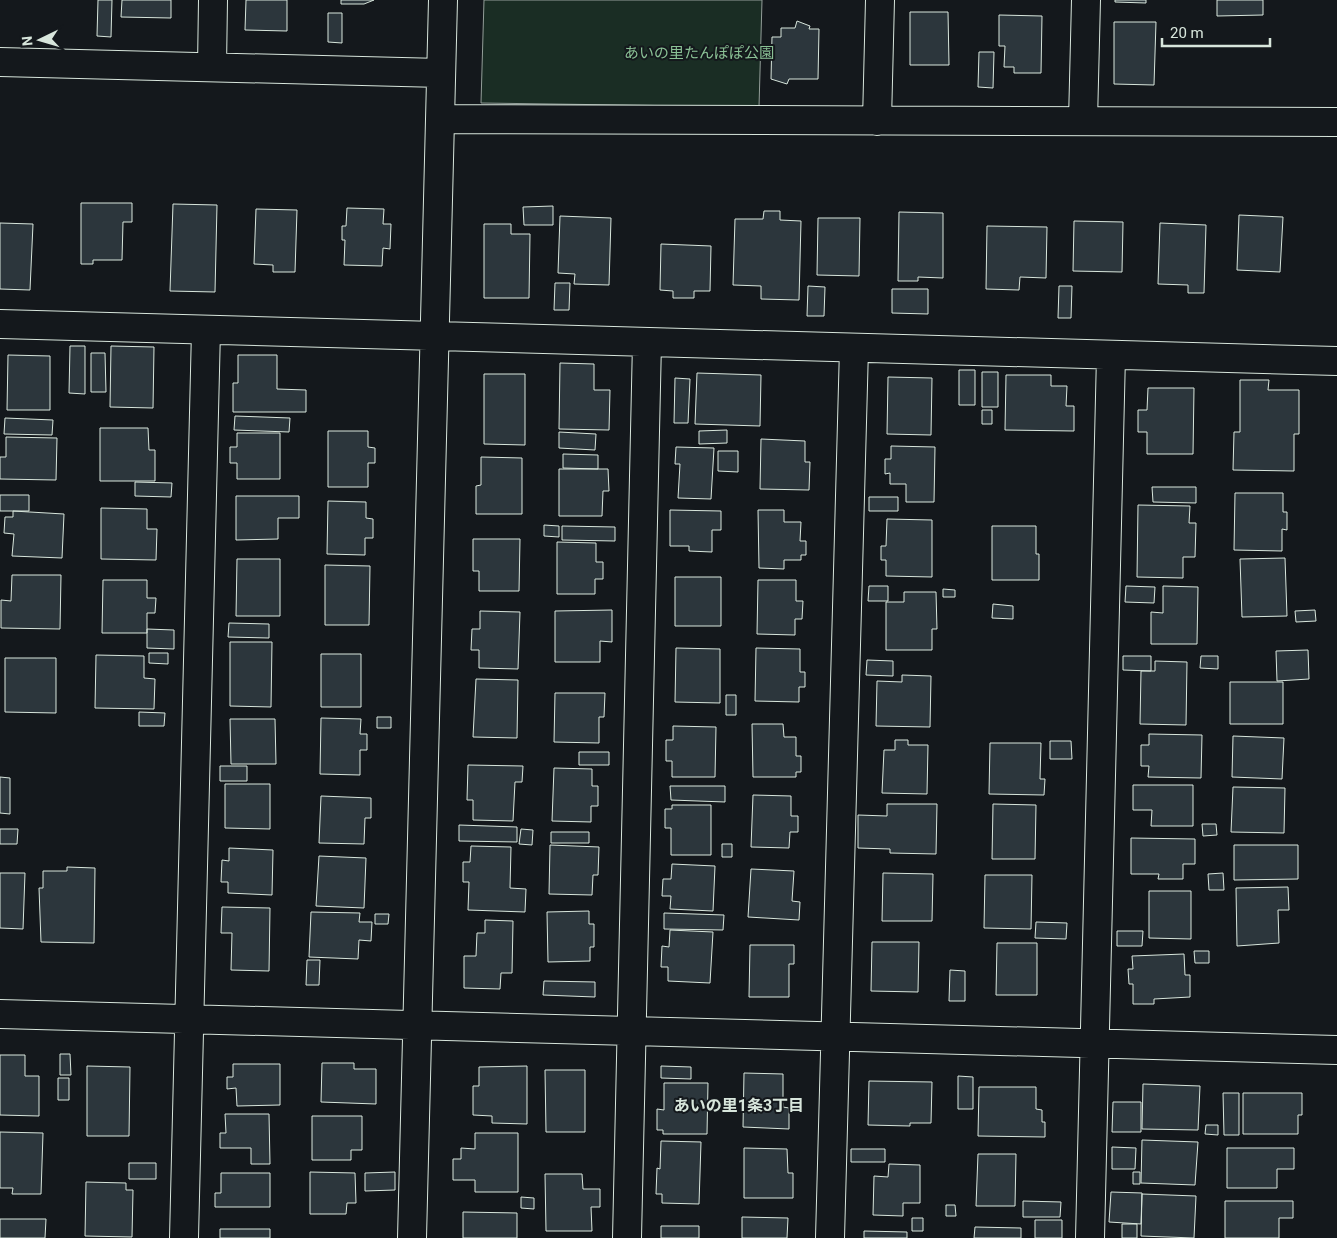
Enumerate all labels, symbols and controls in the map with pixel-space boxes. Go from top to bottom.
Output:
north arrow [15,15,65,65]
scale bar [1162,15,1270,47]
text: 20 m [1170,24,1204,42]
text: N [19,36,35,47]
park label: あいの里たんぽぽ公園 [624,44,774,62]
district label: あいの里1条3丁目 [674,1096,804,1115]

